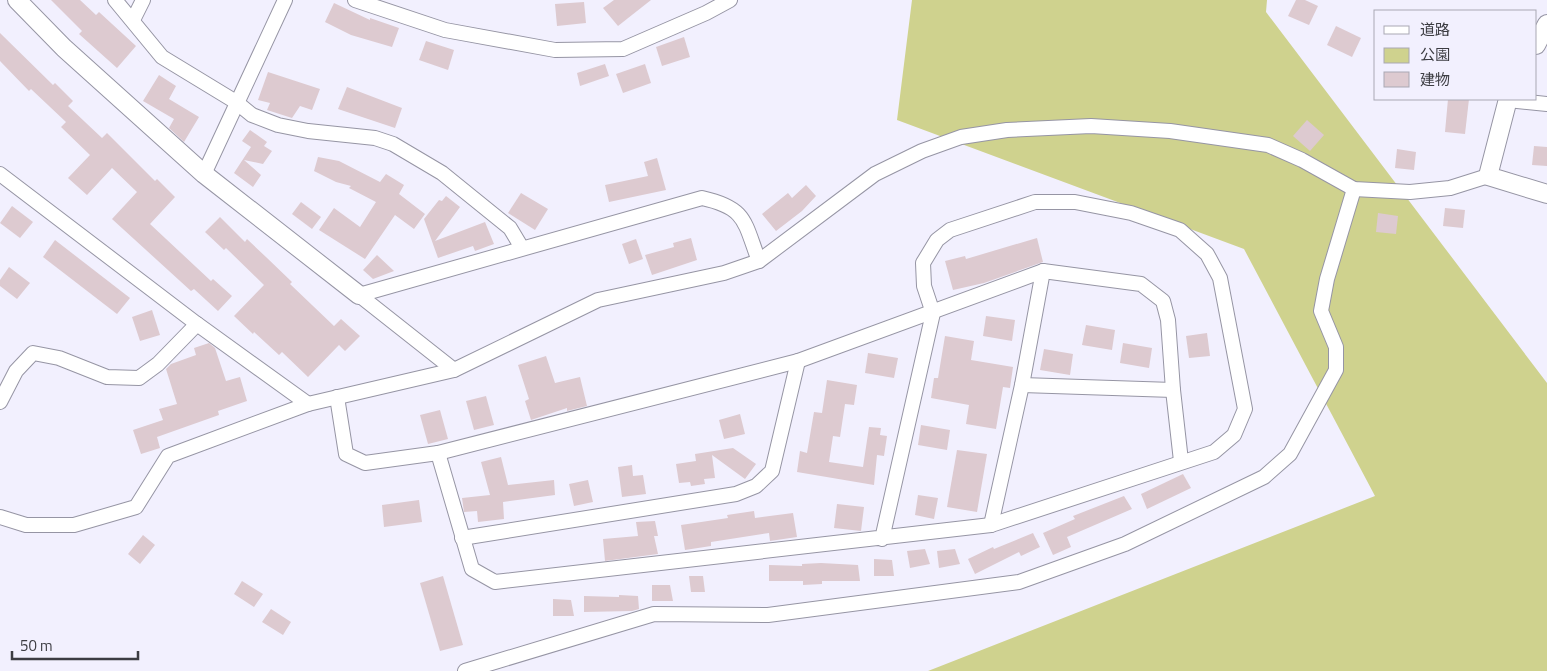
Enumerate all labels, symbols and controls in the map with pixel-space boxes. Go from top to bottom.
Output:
legend [1374,10,1537,100]
text: 道路 [1420,18,1450,41]
text: 公園 [1420,43,1450,66]
text: 建物 [1420,68,1450,91]
scale bar [12,628,139,660]
text: 50 m [20,634,53,657]

